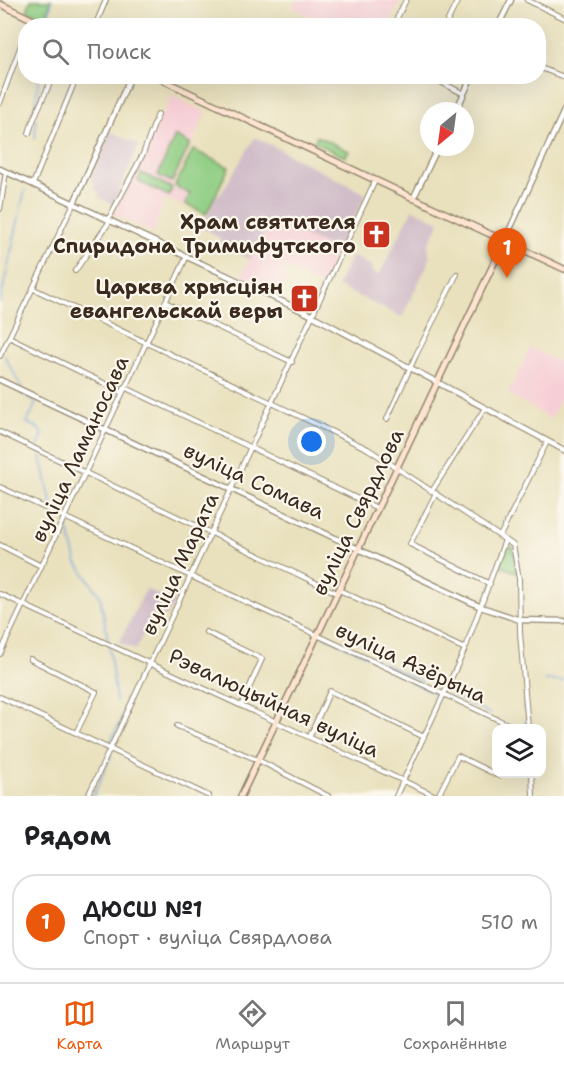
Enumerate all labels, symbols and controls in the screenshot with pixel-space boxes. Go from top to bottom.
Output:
search box [18,18,546,84]
icon: search [39,35,72,68]
text: Поиск [87,37,151,66]
north arrow [420,102,474,156]
place label: Храм святителя Спиридона Тримифутского [53,208,356,260]
church icon: Храм святителя Спиридона Тримифутского [361,218,393,250]
pin: 1 [488,228,526,278]
place label: Царква хрысціян евангельскай веры [70,273,283,325]
church icon: Царква хрысціян евангельскай веры [288,283,320,315]
street label: вуліца Ламаносава [25,351,135,547]
street label: вуліца Свярдлова [305,424,411,600]
your location [297,427,326,456]
street label: вуліца Сомава [179,436,329,526]
street label: вуліца Марата [135,488,225,640]
street label: вуліца Азёрына [331,616,491,710]
street label: Рэвалюцыйная вуліца [164,642,384,764]
map controls [492,724,546,778]
button: layers [492,724,546,778]
text: Рядом [24,818,111,853]
text: ДЮСШ №1 [83,895,203,924]
text: 1 [41,909,50,935]
text: 510 m [481,909,538,935]
text: Спорт · вуліца Свярдлова [83,924,332,950]
tab: Карта [57,997,102,1054]
tab: Маршрут [215,997,290,1054]
tab: Сохранённые [403,997,507,1054]

